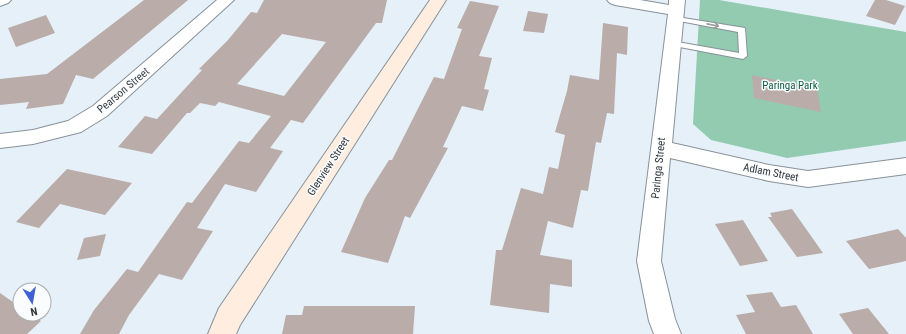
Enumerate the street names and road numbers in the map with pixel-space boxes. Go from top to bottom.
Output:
street label: Pearson Street [95,65,152,116]
street label: Glenview Street [305,134,352,198]
street label: Paringa Street [649,137,668,199]
street label: Adlam Street [742,161,800,184]

